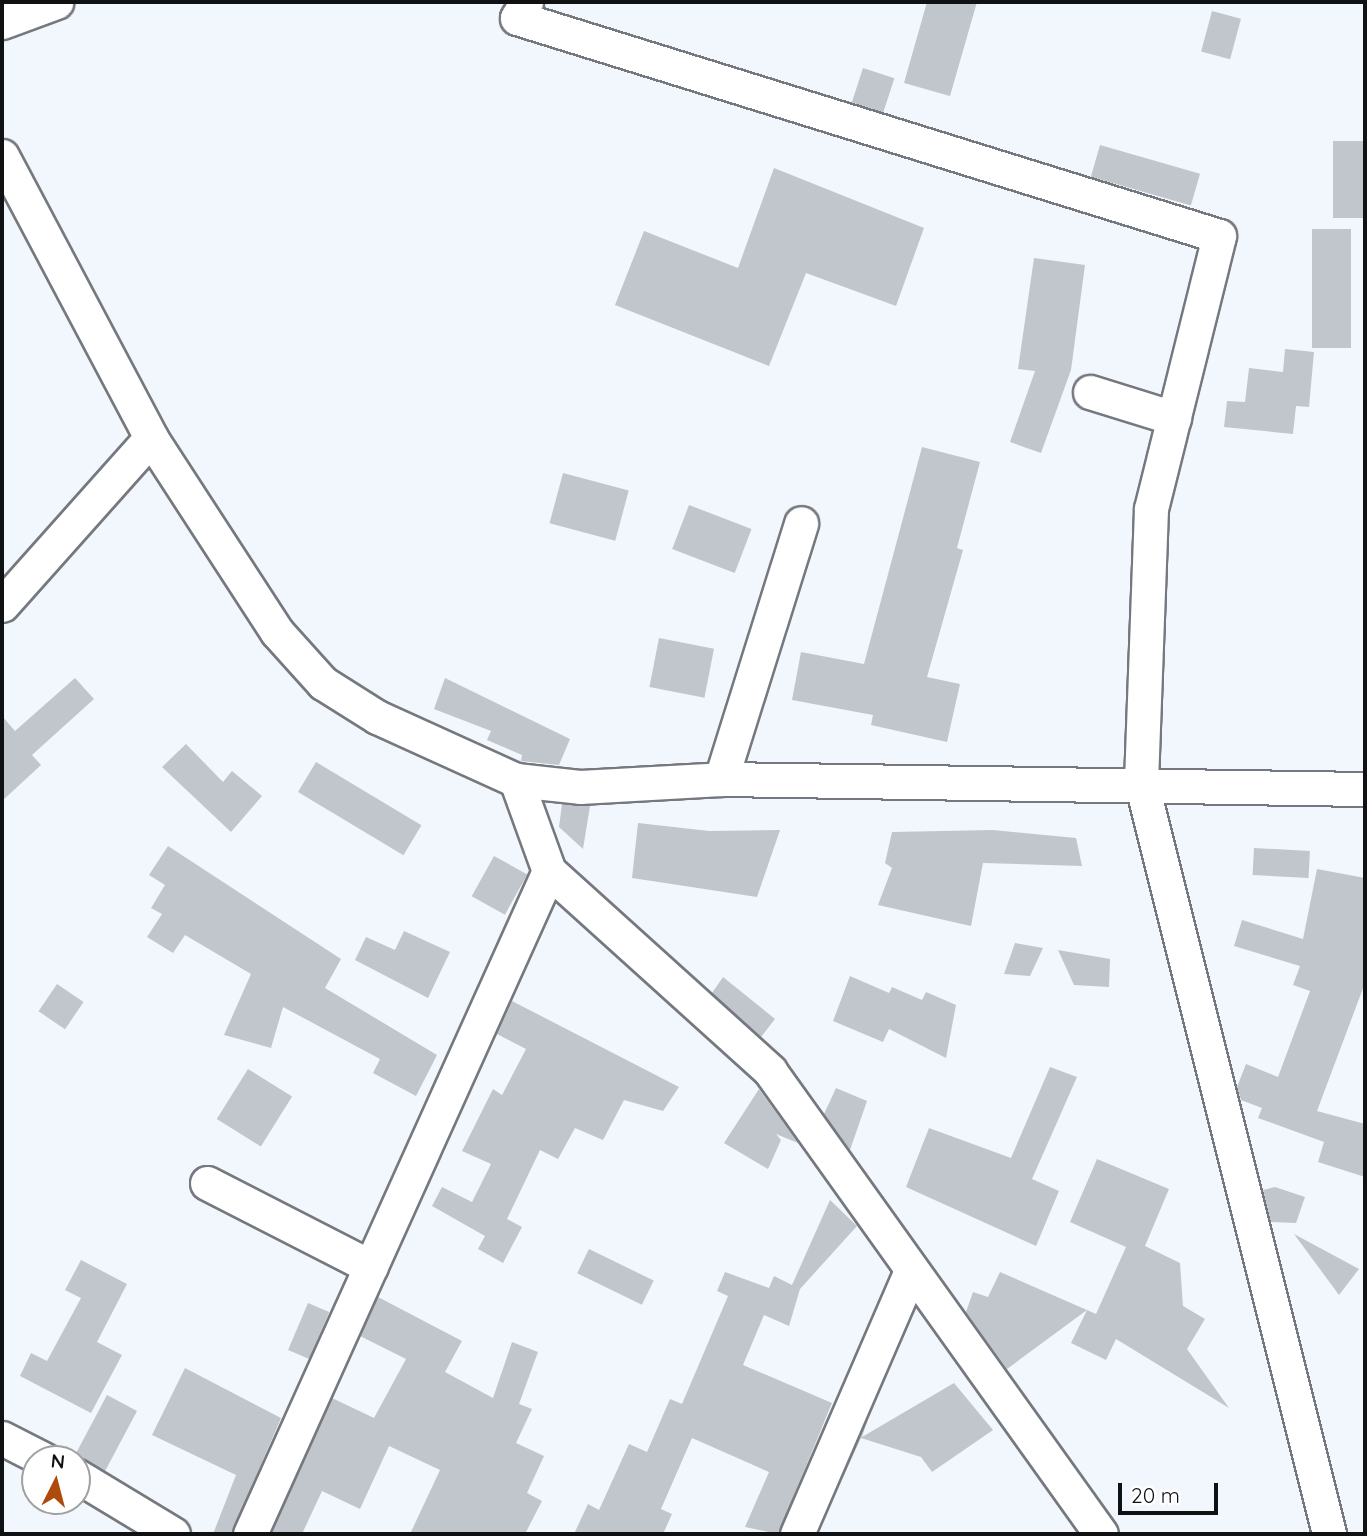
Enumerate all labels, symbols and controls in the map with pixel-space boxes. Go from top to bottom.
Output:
north arrow [21,1445,91,1515]
text: N [50,1448,66,1474]
scale bar [1122,1470,1222,1514]
text: 20 m [1131,1482,1180,1508]

